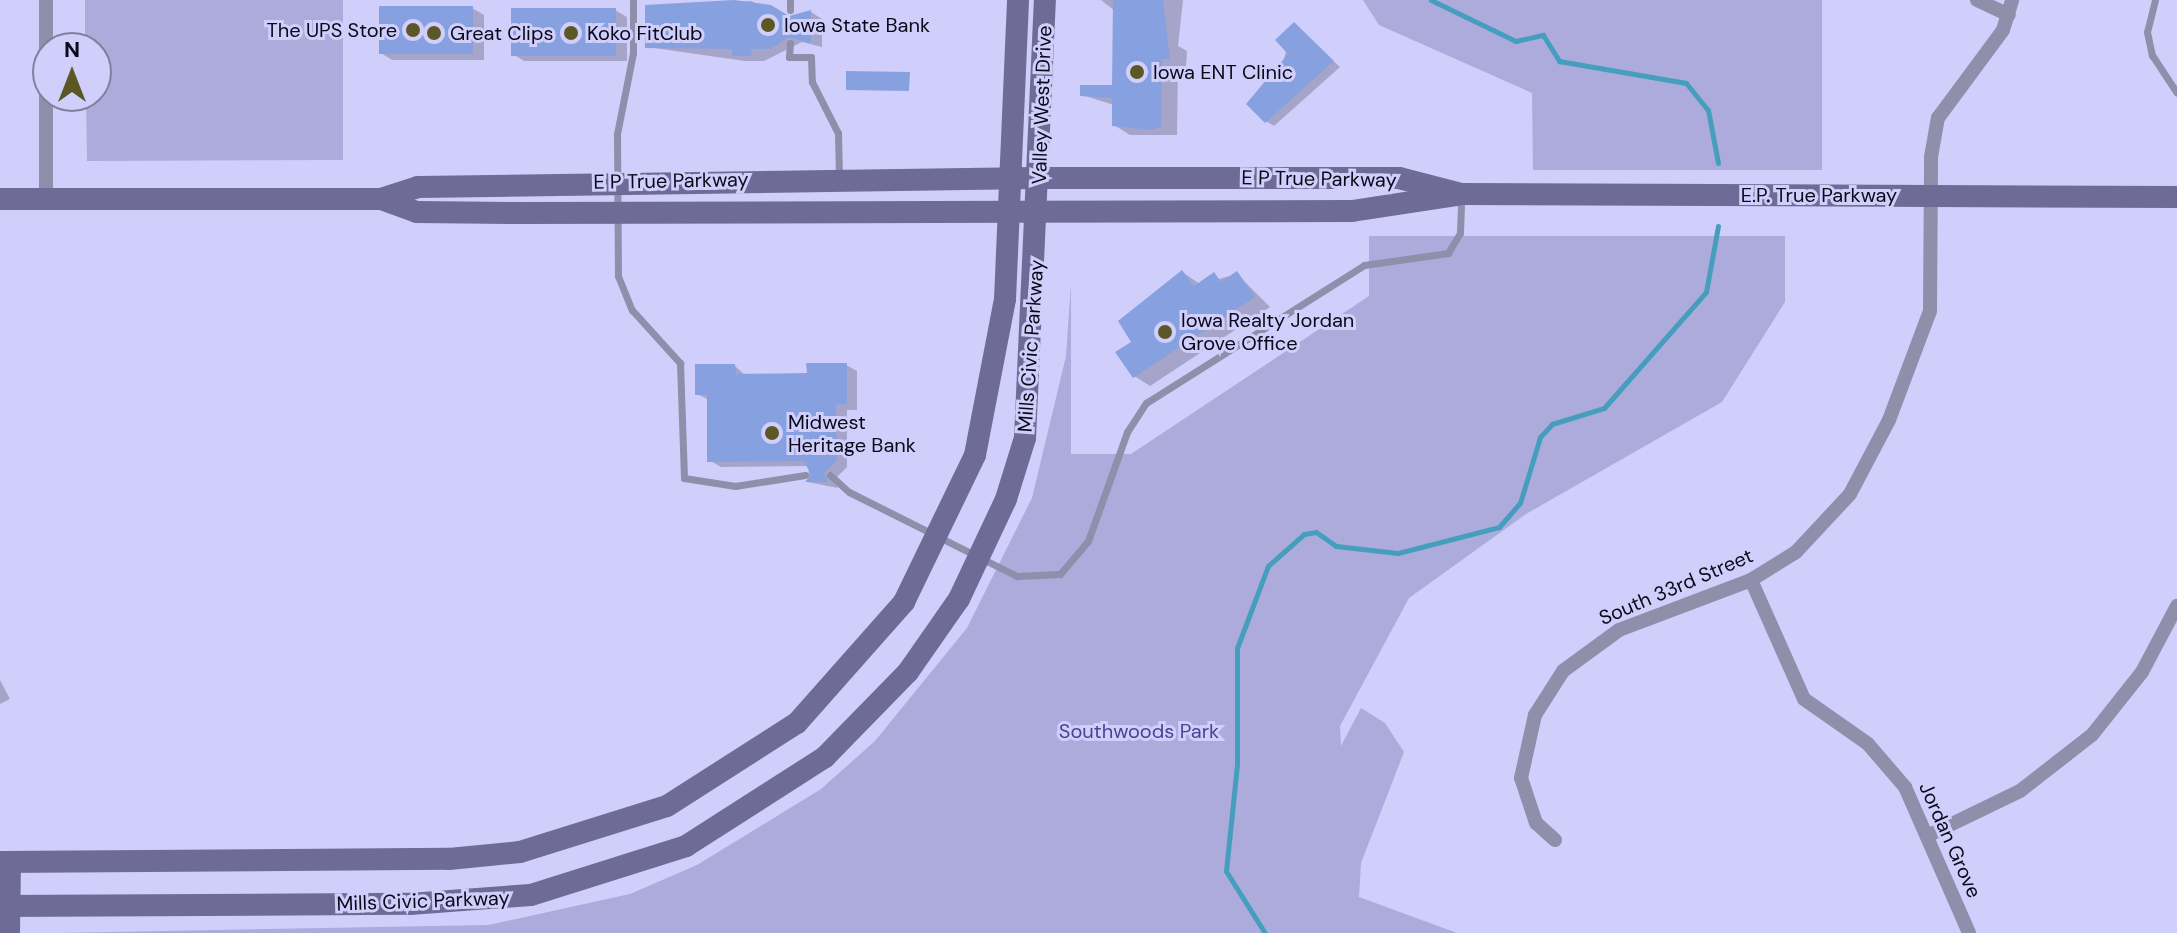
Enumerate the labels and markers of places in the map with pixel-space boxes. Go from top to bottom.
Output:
place label: Iowa State Bank [784,13,930,37]
marker: Iowa State Bank [759,16,777,34]
place label: The UPS Store [267,18,397,42]
marker: The UPS Store [404,21,422,39]
place label: Great Clips [450,21,553,45]
place label: Koko FitClub [587,21,703,45]
marker: Great Clips [425,24,443,42]
marker: Koko FitClub [562,24,580,42]
place label: Iowa ENT Clinic [1153,60,1293,84]
marker: Iowa ENT Clinic [1128,63,1146,81]
place label: Iowa Realty Jordan Grove Office [1181,308,1354,355]
marker: Iowa Realty Jordan Grove Office [1156,323,1174,341]
place label: Midwest Heritage Bank [788,410,916,457]
marker: Midwest Heritage Bank [763,424,781,442]

